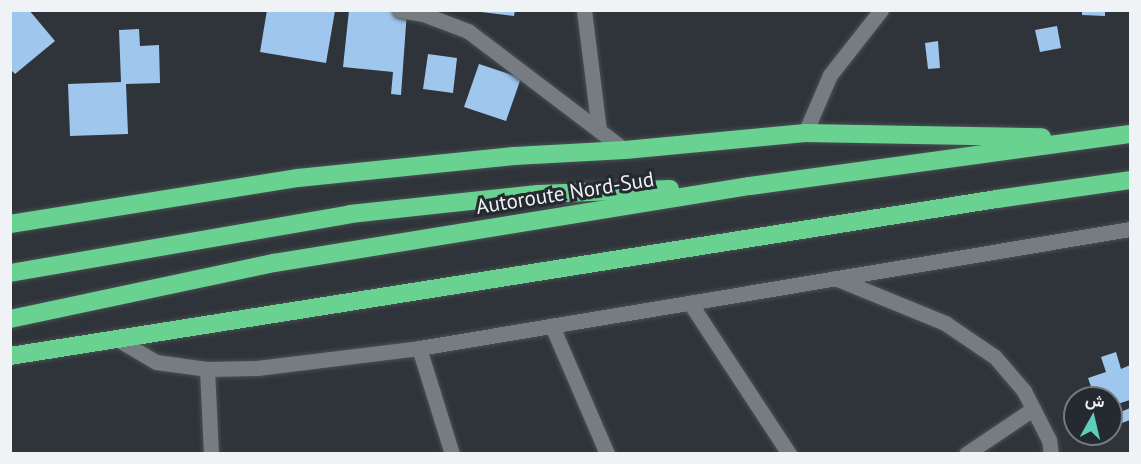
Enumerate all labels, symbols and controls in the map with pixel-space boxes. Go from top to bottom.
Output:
street label: Autoroute Nord-Sud [474,166,656,220]
north arrow [1063,386,1123,446]
text: ش [1084,389,1106,411]

